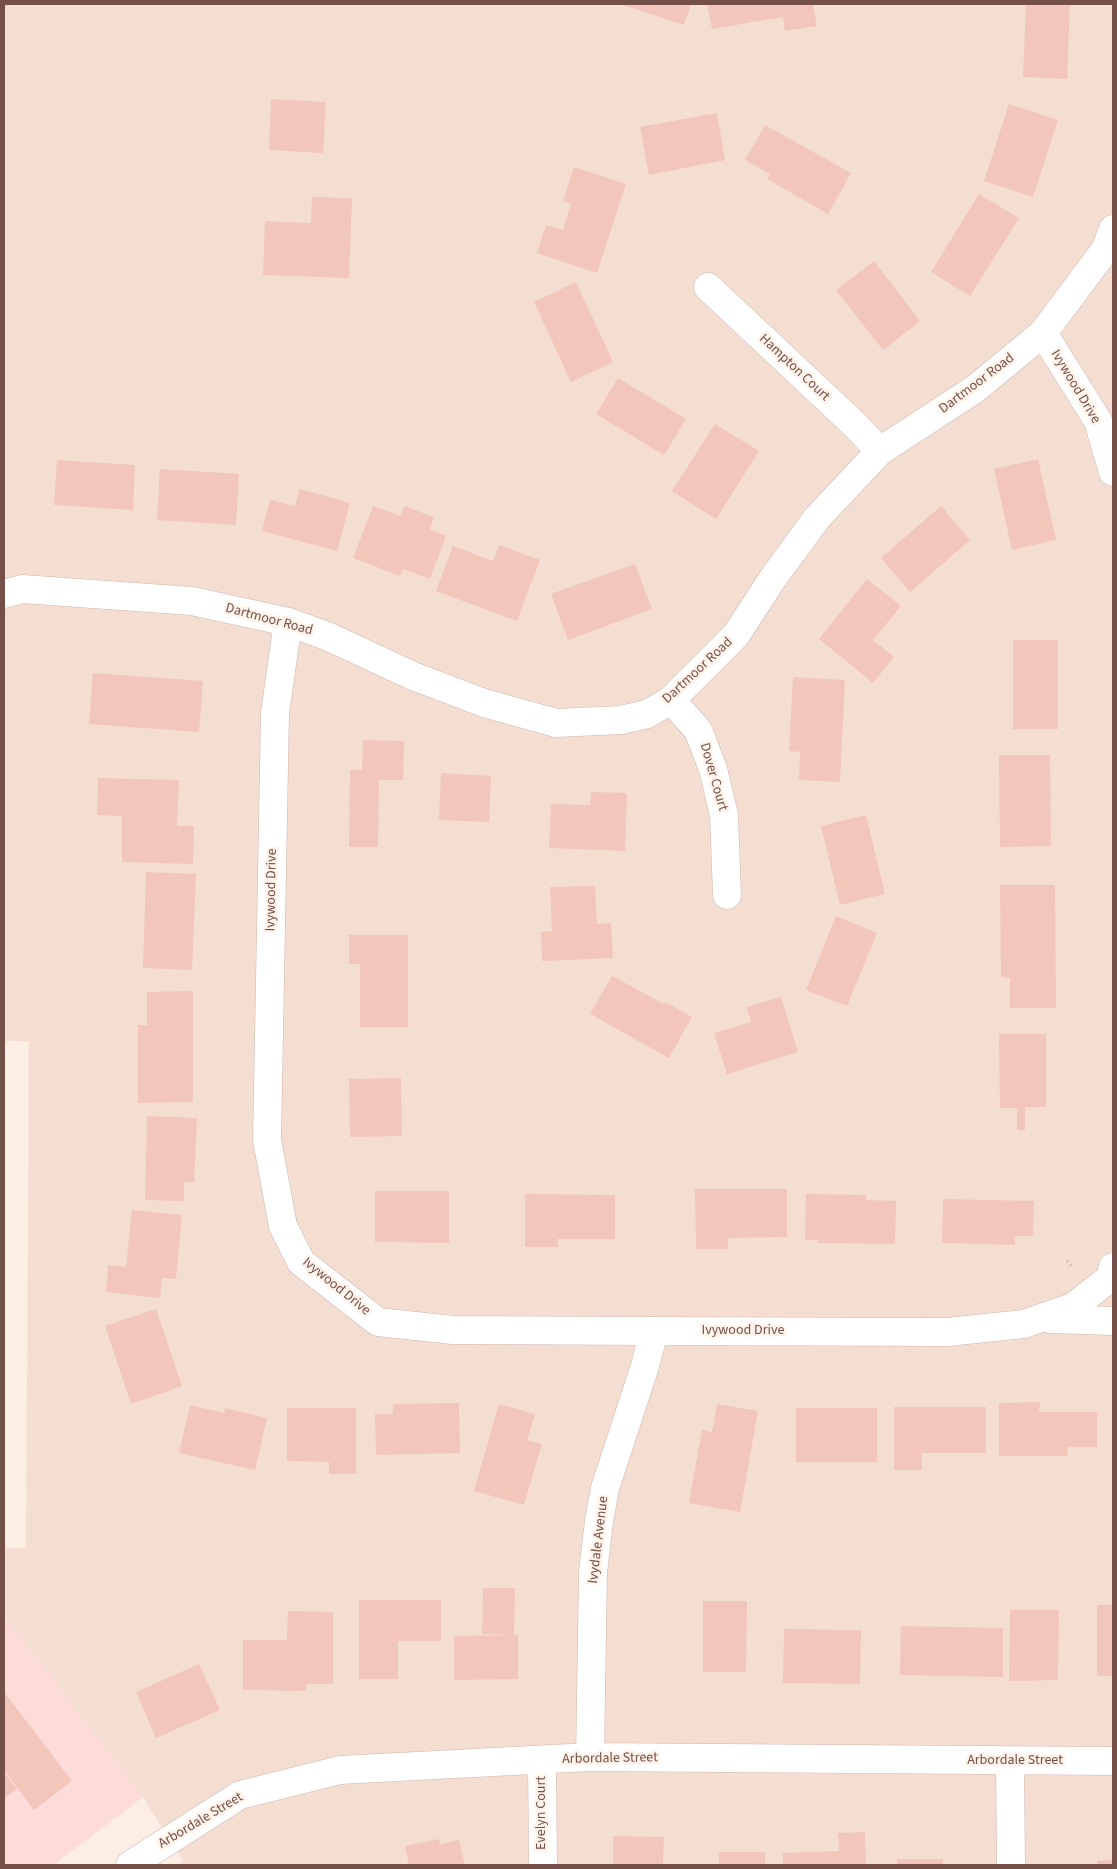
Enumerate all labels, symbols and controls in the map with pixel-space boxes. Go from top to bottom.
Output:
street label: Hampton Court [755,331,833,405]
street label: Ivywood Drive [1046,347,1104,427]
street label: Dartmoor Road [936,350,1018,418]
street label: Dartmoor Road [223,600,315,640]
street label: Dartmoor Road [659,634,737,708]
street label: Dover Court [695,741,731,813]
street label: Ivywood Drive [263,848,281,932]
street label: Ivywood Drive [299,1254,373,1320]
street label: Ivywood Drive [702,1323,784,1339]
street label: Ivydale Avenue [585,1495,613,1585]
street label: Arbordale Street [562,1750,658,1768]
street label: Arbordale Street [967,1753,1063,1769]
street label: Evelyn Court [534,1776,550,1850]
street label: Arbordale Street [156,1789,246,1853]

